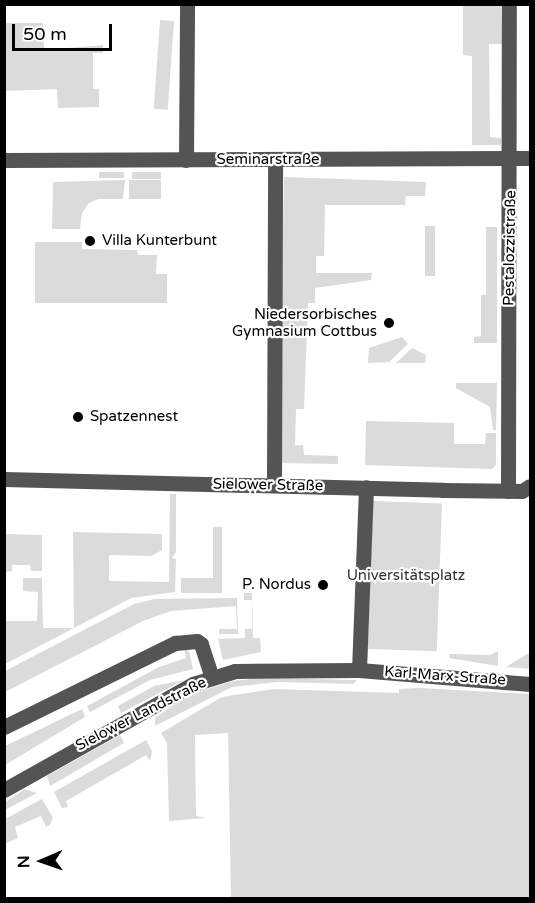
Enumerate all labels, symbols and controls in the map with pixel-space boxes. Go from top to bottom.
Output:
scale bar [15,12,116,50]
text: 50 m [23,23,67,45]
street label: Seminarstraße [216,151,320,169]
street label: Pestalozzistraße [500,190,520,306]
place label: Villa Kunterbunt [102,232,217,250]
marker: Villa Kunterbunt [83,234,97,248]
place label: Niedersorbisches Gymnasium Cottbus [232,305,377,340]
marker: Niedersorbisches Gymnasium Cottbus [382,316,396,330]
place label: Spatzennest [90,408,178,426]
marker: Spatzennest [71,410,85,424]
street label: Sielower Straße [213,475,323,495]
park label: Universitätsplatz [347,567,465,585]
place label: P. Nordus [242,576,311,594]
marker: P. Nordus [316,578,330,592]
street label: Karl-Marx-Straße [384,663,506,689]
street label: Sielower Landstraße [73,673,209,755]
north arrow [12,831,72,891]
text: N [14,855,34,868]

